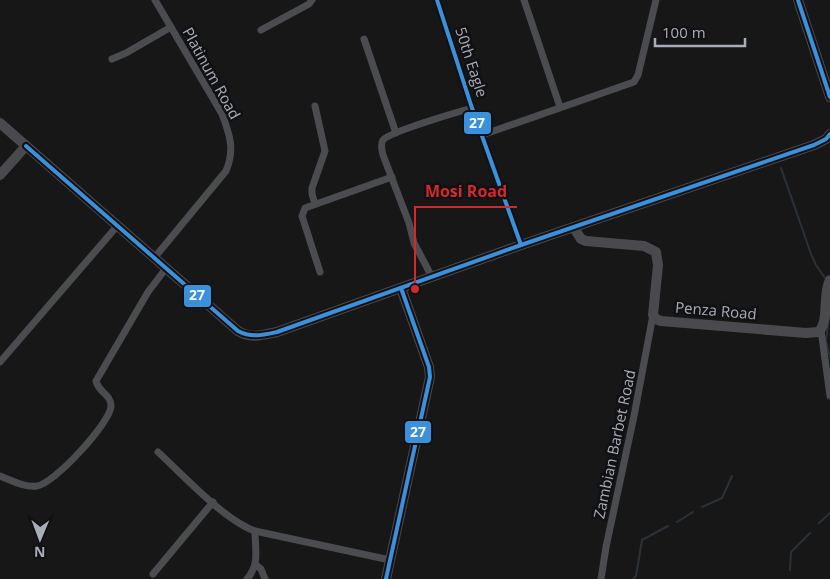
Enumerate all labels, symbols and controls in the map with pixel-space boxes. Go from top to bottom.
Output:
scale bar [655,15,745,47]
text: 100 m [662,22,706,42]
street label: Platinum Road [178,23,246,123]
street label: 50th Eagle [451,24,493,100]
line badge: 27 [463,111,492,135]
text: 27 [469,113,485,132]
callout: Mosi Road [415,176,517,207]
text: Mosi Road [425,180,507,202]
line badge: 27 [183,284,212,308]
text: 27 [189,285,205,304]
street label: Penza Road [674,296,758,324]
street label: Zambian Barbet Road [588,368,640,520]
line badge: 27 [404,420,432,444]
text: 27 [410,422,426,441]
north arrow [15,514,65,564]
text: N [34,543,46,562]

